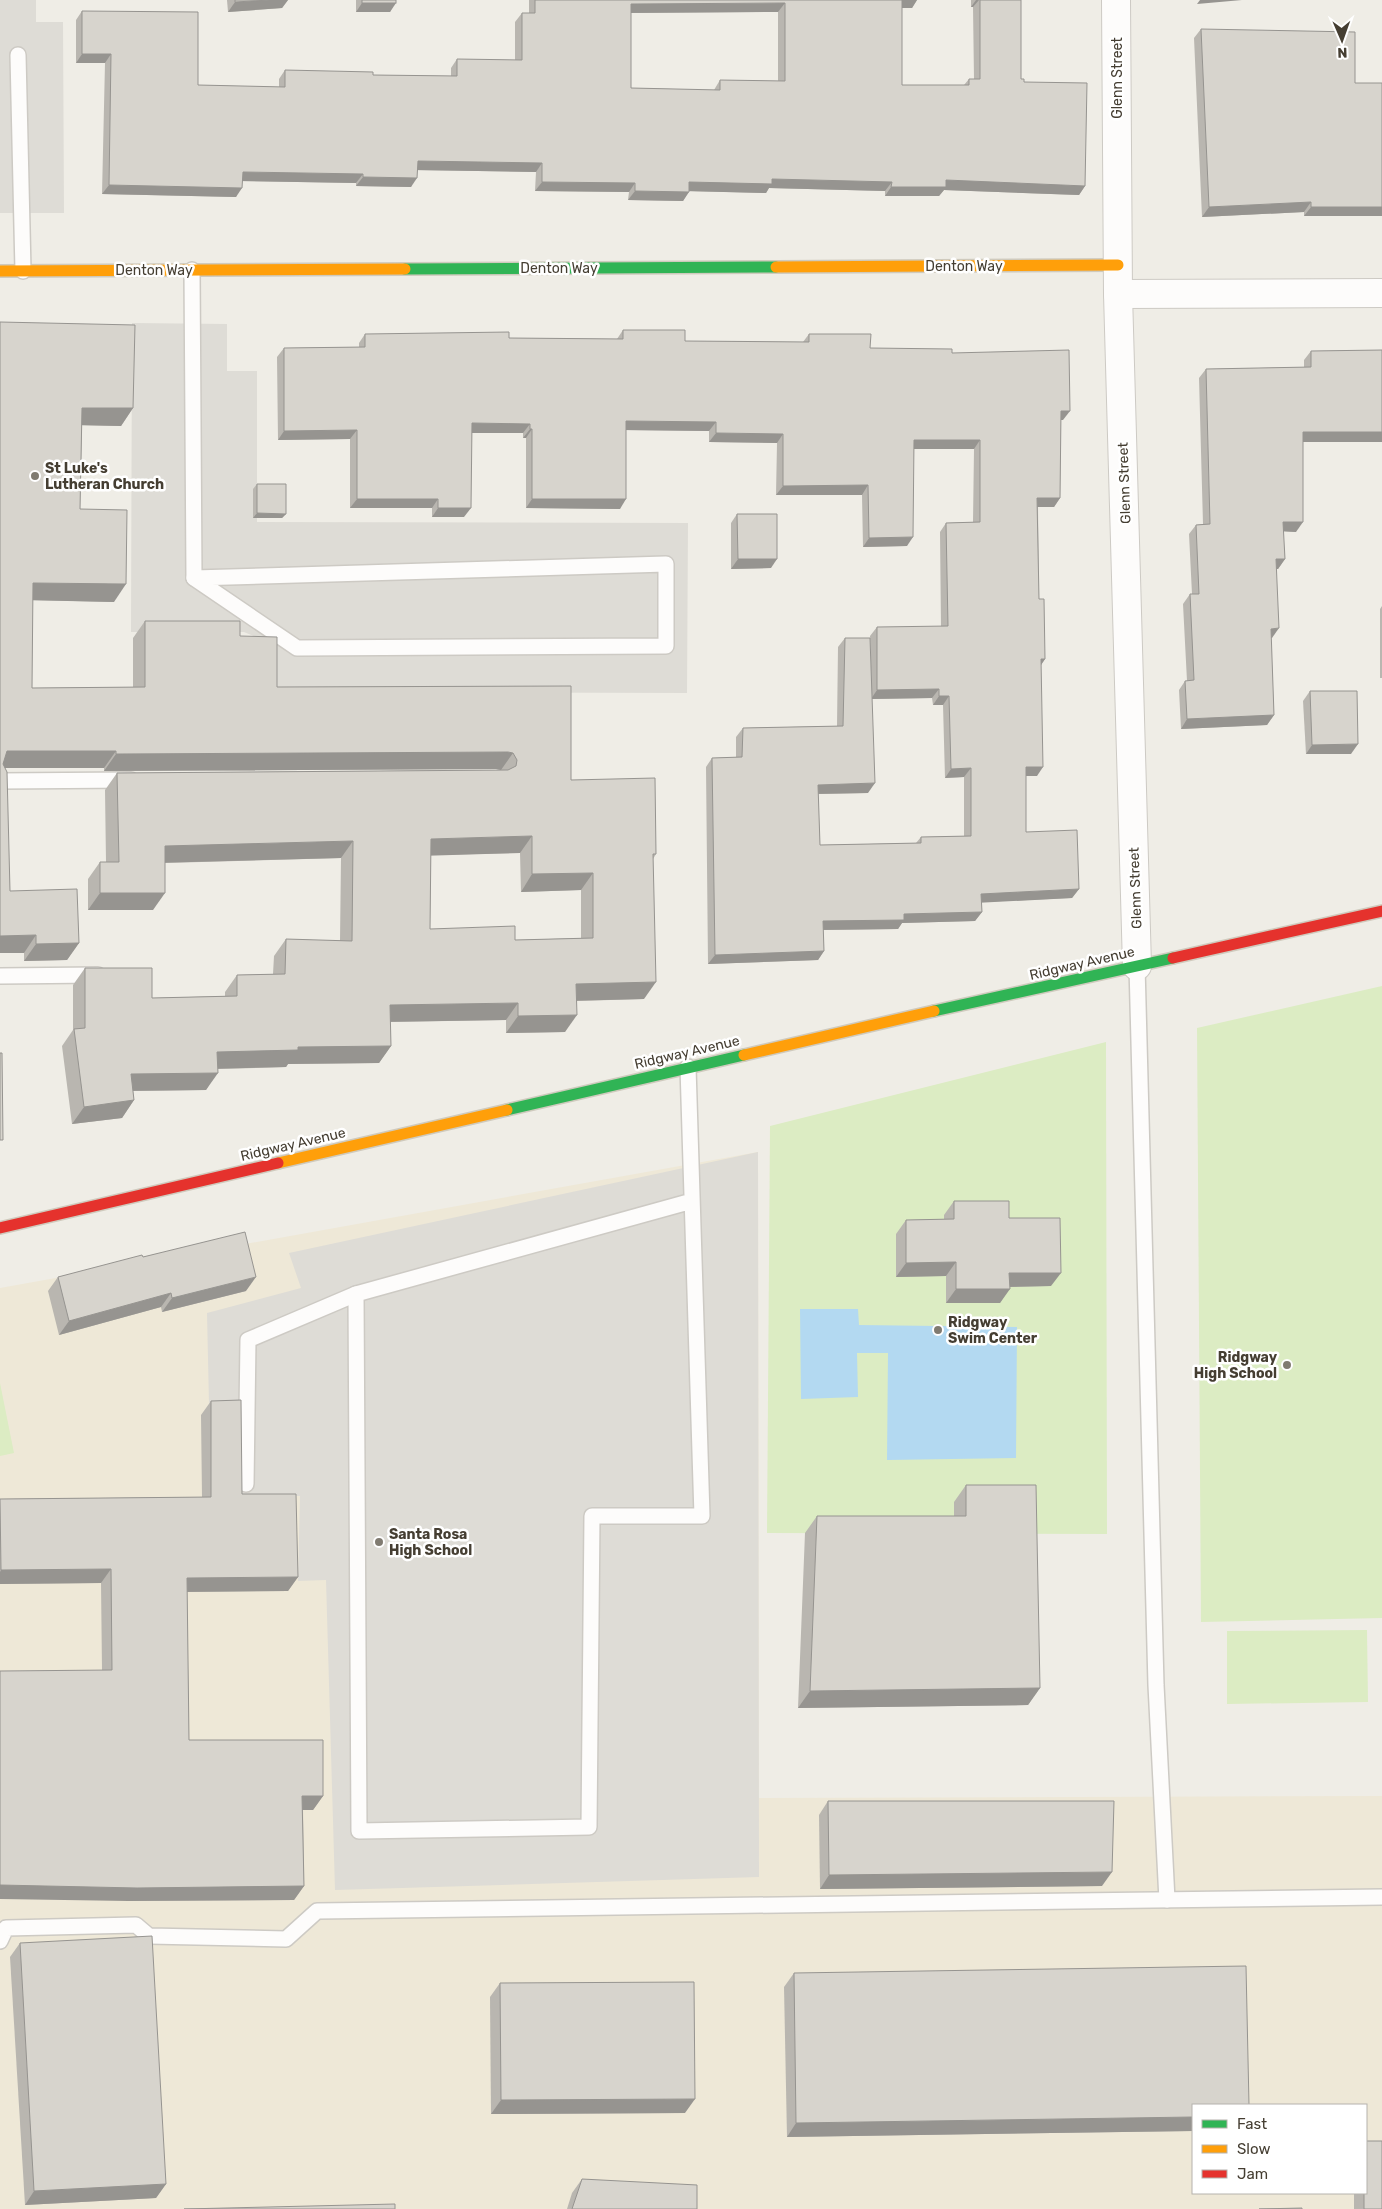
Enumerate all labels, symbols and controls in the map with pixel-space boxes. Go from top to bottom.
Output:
north arrow [1317,15,1367,65]
street label: Glenn Street [1109,37,1126,119]
text: N [1337,44,1348,61]
street label: Denton Way [925,258,1003,275]
street label: Denton Way [520,260,598,277]
street label: Denton Way [115,262,193,279]
street label: Glenn Street [1115,441,1134,524]
place label: St Luke's Lutheran Church [45,460,164,493]
marker: St Luke's Lutheran Church [29,470,41,482]
street label: Glenn Street [1126,846,1145,929]
street label: Ridgway Avenue [1028,943,1136,984]
street label: Ridgway Avenue [633,1032,741,1073]
street label: Ridgway Avenue [239,1124,347,1165]
place label: Ridgway Swim Center [948,1314,1038,1347]
marker: Ridgway Swim Center [932,1324,944,1336]
place label: Ridgway High School [1194,1349,1278,1382]
marker: Ridgway High School [1281,1359,1293,1371]
place label: Santa Rosa High School [389,1526,472,1559]
marker: Santa Rosa High School [373,1536,385,1548]
legend [1192,2104,1367,2194]
text: Fast [1237,2115,1267,2133]
text: Slow [1237,2140,1270,2158]
text: Jam [1237,2165,1268,2183]

